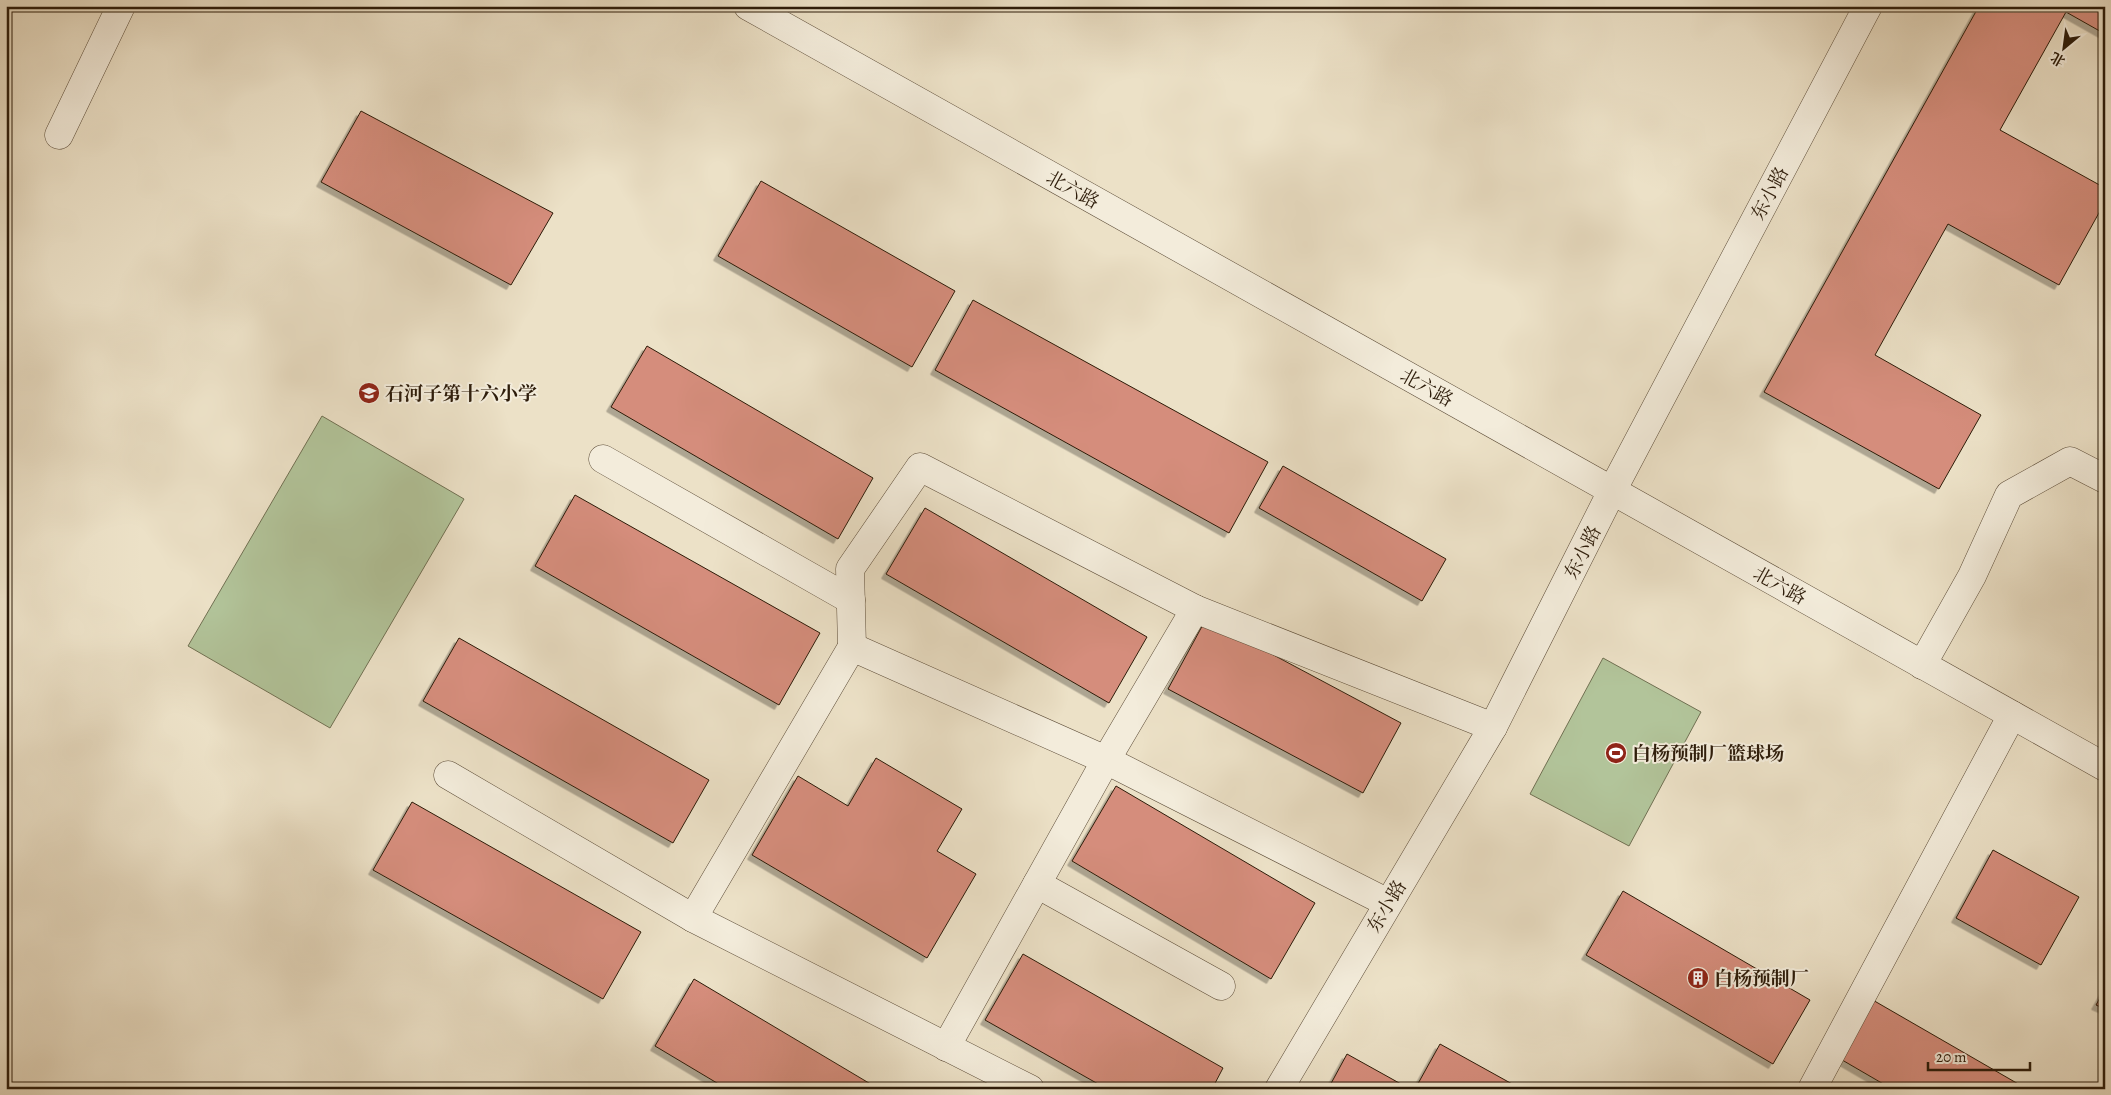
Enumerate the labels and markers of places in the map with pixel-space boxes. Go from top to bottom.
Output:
school or university icon: 石河子第十六小学 [357,381,381,405]
place label: 石河子第十六小学 [385,381,537,407]
sports icon: 白杨预制厂篮球场 [1604,741,1628,765]
place label: 白杨预制厂篮球场 [1632,741,1784,767]
building icon: 白杨预制厂 [1686,966,1710,990]
place label: 白杨预制厂 [1714,966,1809,992]

